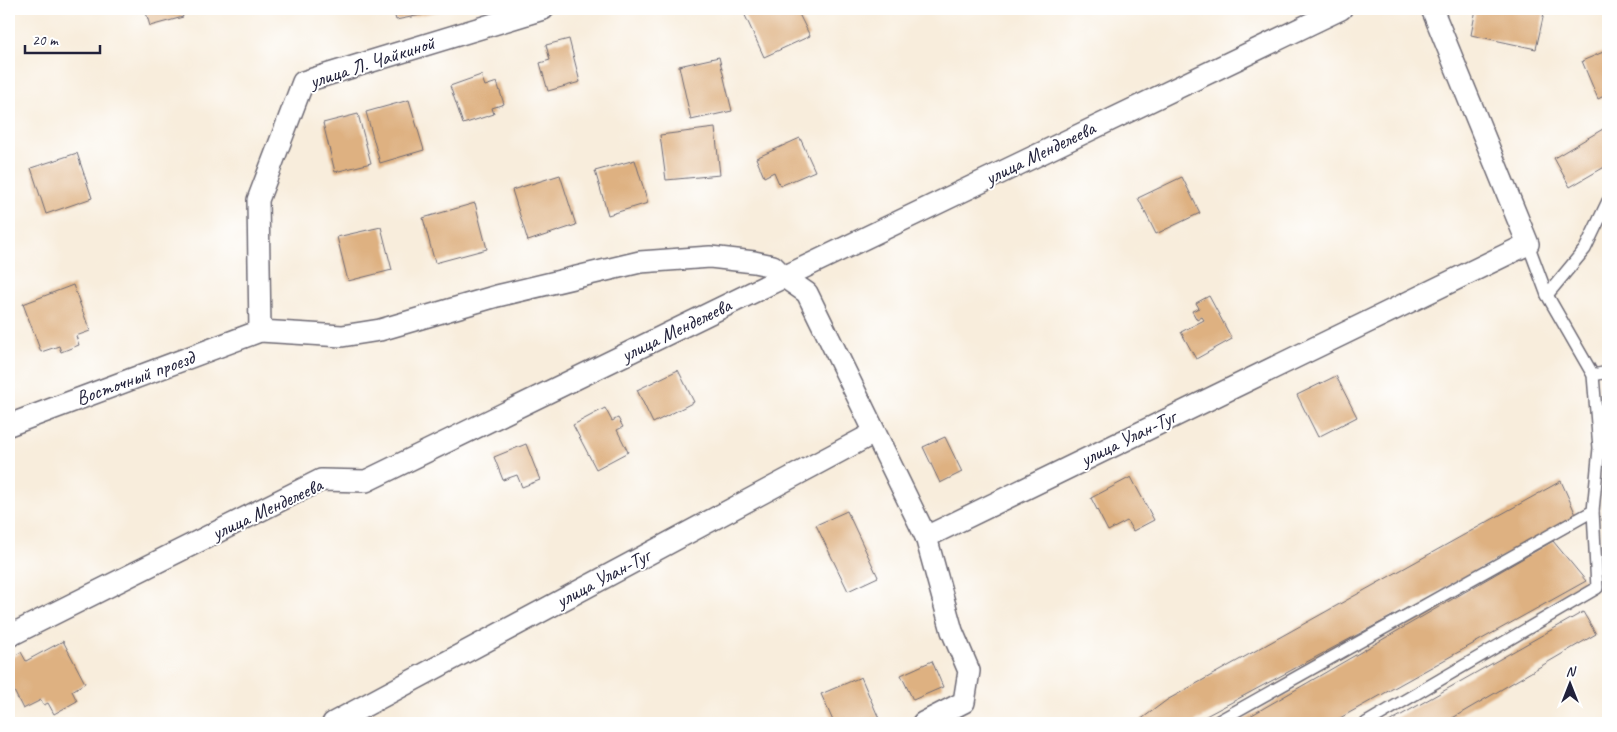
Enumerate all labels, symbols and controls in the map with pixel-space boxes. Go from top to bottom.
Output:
scale bar [25,22,100,54]
street label: улица Л. Чайкиной [305,30,439,94]
text: 20 m [32,31,59,50]
street label: улица Менделеева [980,115,1101,191]
street label: улица Менделеева [616,292,737,368]
street label: Восточный проезд [72,344,199,411]
street label: улица Улан-Туг [1075,403,1182,472]
street label: улица Менделеева [207,472,328,546]
street label: улица Улан-Туг [551,542,656,614]
north arrow [1544,660,1594,710]
text: N [1566,663,1577,680]

